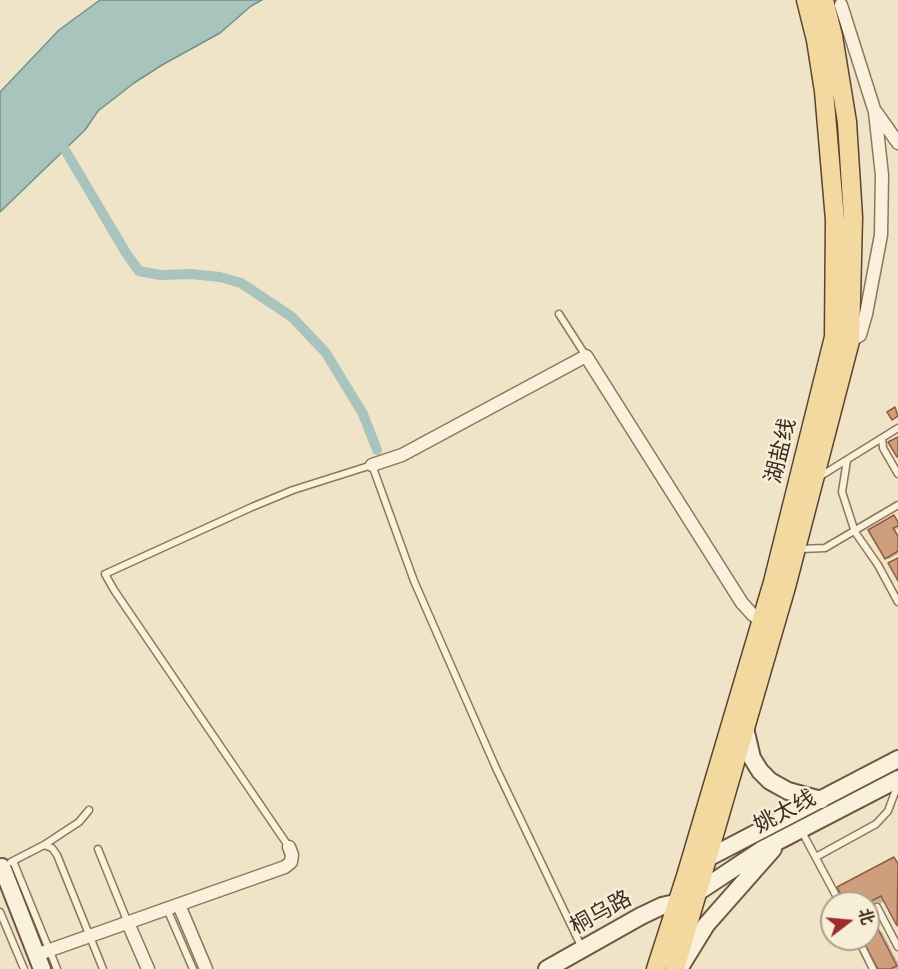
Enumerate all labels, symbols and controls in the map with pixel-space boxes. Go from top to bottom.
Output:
street label: 湖盐线 [760,416,802,486]
street label: 姚太线 [750,785,820,839]
street label: 桐乌路 [566,885,636,941]
north arrow [820,891,880,951]
text: 北 [855,906,877,927]

